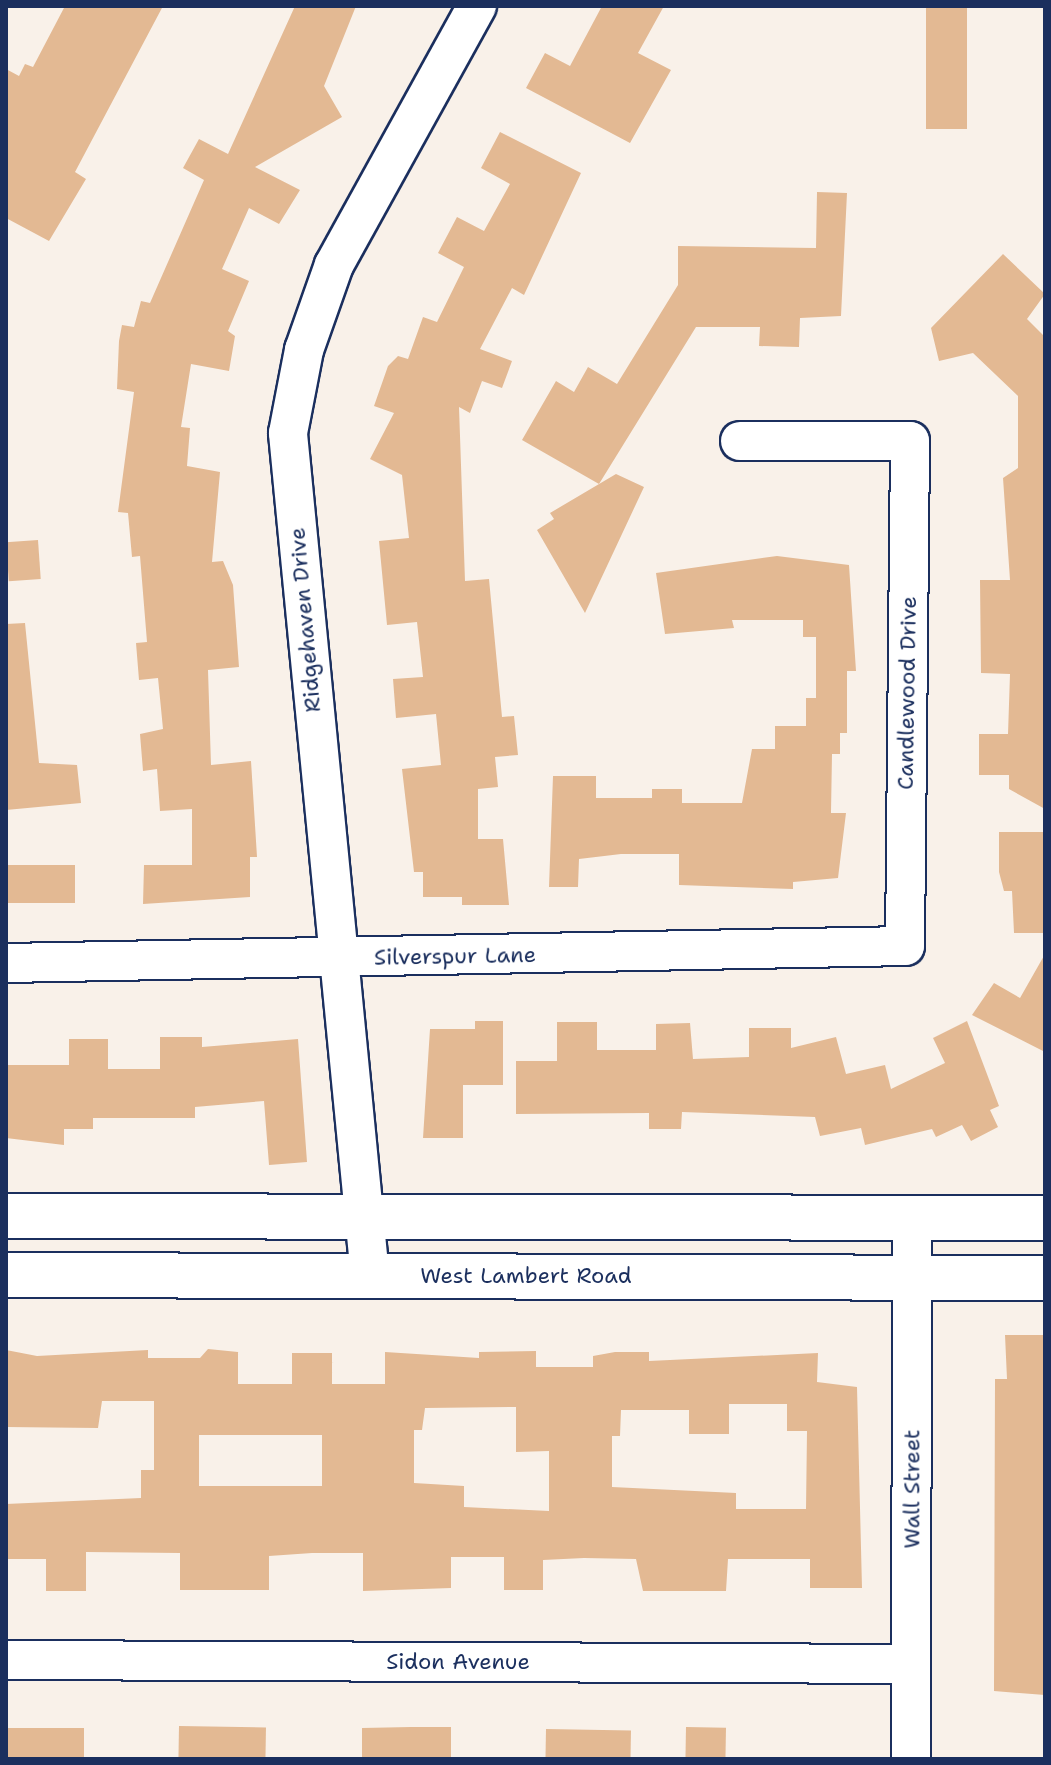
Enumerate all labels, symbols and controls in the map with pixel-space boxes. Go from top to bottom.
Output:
street label: Ridgehaven Drive [284,527,326,713]
street label: Candlewood Drive [892,596,922,790]
street label: Silverspur Lane [374,941,536,971]
street label: West Lambert Road [420,1263,632,1289]
street label: Wall Street [899,1429,925,1549]
street label: Sidon Avenue [386,1649,530,1675]

